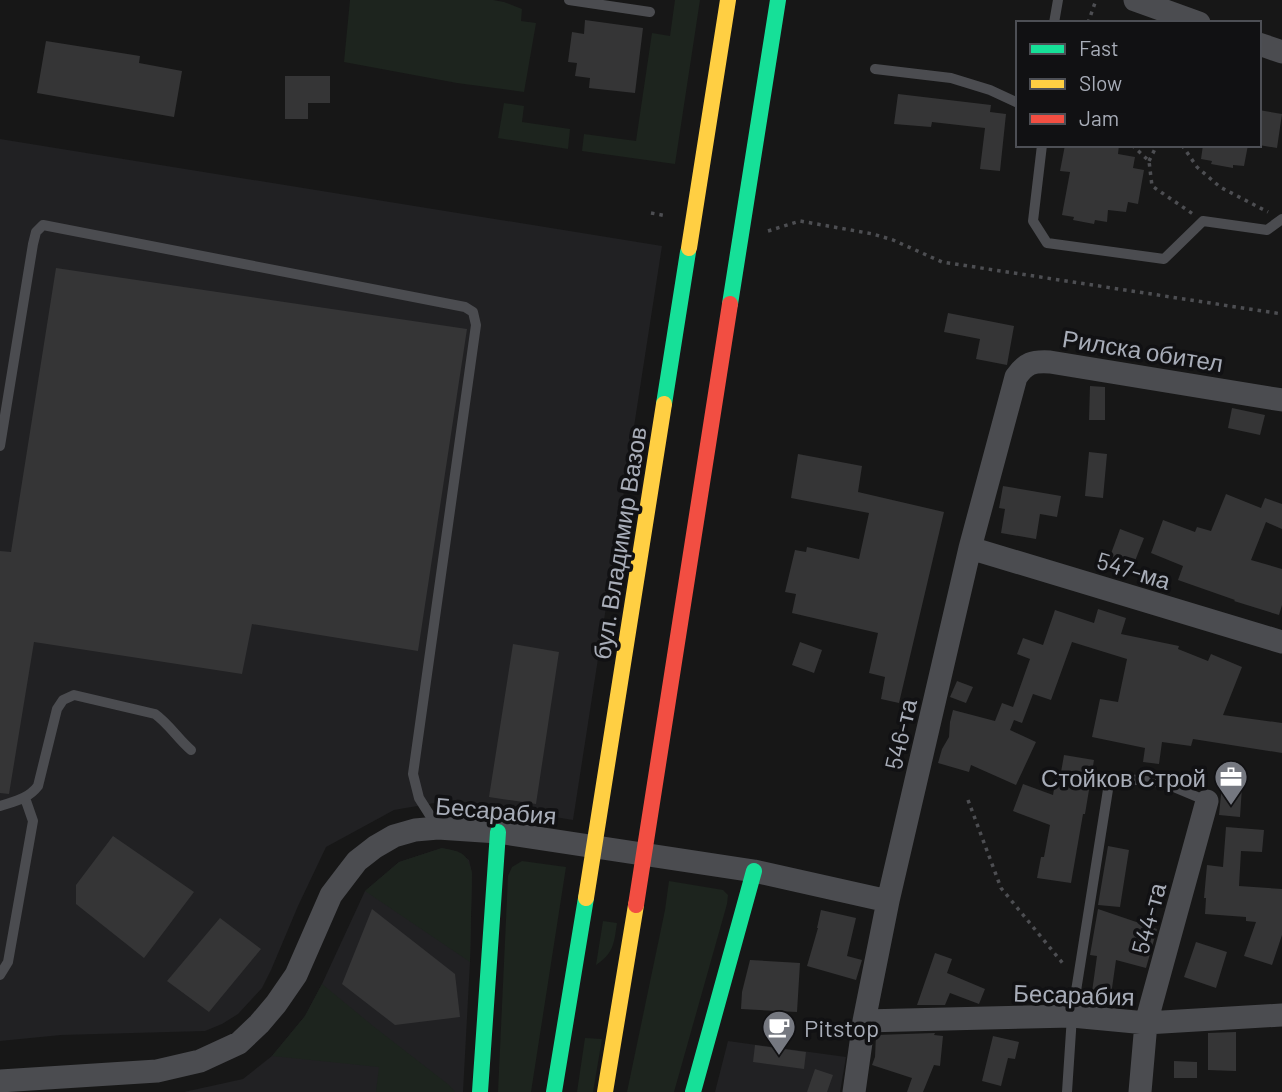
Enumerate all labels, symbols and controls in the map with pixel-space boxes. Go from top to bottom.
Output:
legend [1016,21,1261,147]
text: Fast [1079,35,1119,60]
text: Slow [1079,70,1122,95]
text: Jam [1079,105,1119,130]
street label: Рилска обител [1061,323,1225,377]
street label: бул. Владимир Вазов [586,425,652,661]
street label: 547-ма [1094,545,1175,595]
street label: 546-та [878,695,922,772]
office icon: Стойков Строй [1212,758,1250,807]
place label: Стойков Строй [1041,763,1206,792]
street label: Бесарабия [434,790,558,830]
street label: 544-та [1125,879,1172,957]
street label: Бесарабия [1013,977,1135,1011]
cafe icon: Pitstop [760,1008,798,1057]
place label: Pitstop [804,1013,879,1042]

